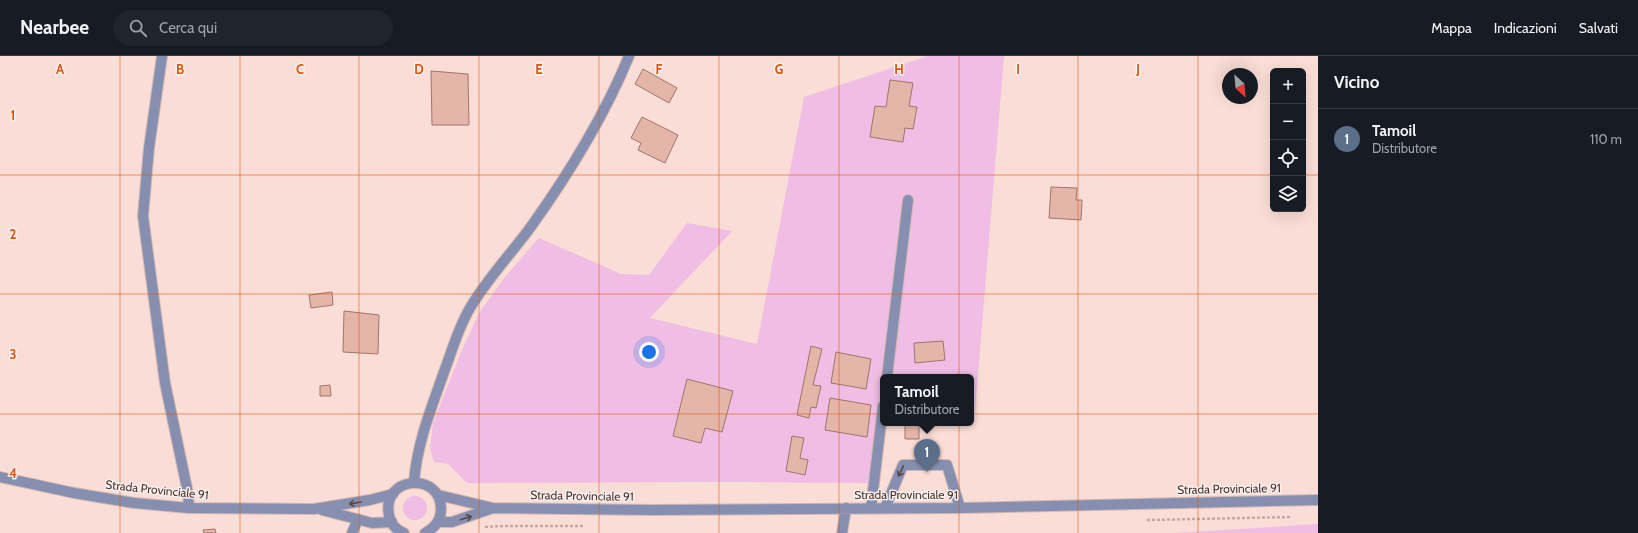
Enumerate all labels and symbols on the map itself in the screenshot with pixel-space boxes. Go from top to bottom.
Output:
text: A [56,61,65,77]
text: B [176,61,184,77]
text: C [296,61,304,77]
text: D [414,61,424,77]
text: E [535,61,543,77]
text: F [656,61,663,77]
text: G [775,61,784,77]
text: H [894,61,904,77]
text: I [1016,61,1020,77]
text: J [1135,61,1140,77]
north arrow [1222,68,1258,104]
text: 1 [11,107,15,123]
text: 2 [10,226,17,242]
your location [639,342,659,362]
text: 3 [9,346,17,362]
pin: 1 [914,439,940,472]
text: 4 [9,465,17,481]
one-way arrow [897,465,904,477]
street label: Strada Provinciale 91 [105,477,209,502]
street label: Strada Provinciale 91 [1177,480,1281,497]
street label: Strada Provinciale 91 [530,487,634,504]
street label: Strada Provinciale 91 [854,487,958,502]
one-way arrow [349,499,362,507]
one-way arrow [459,514,472,521]

